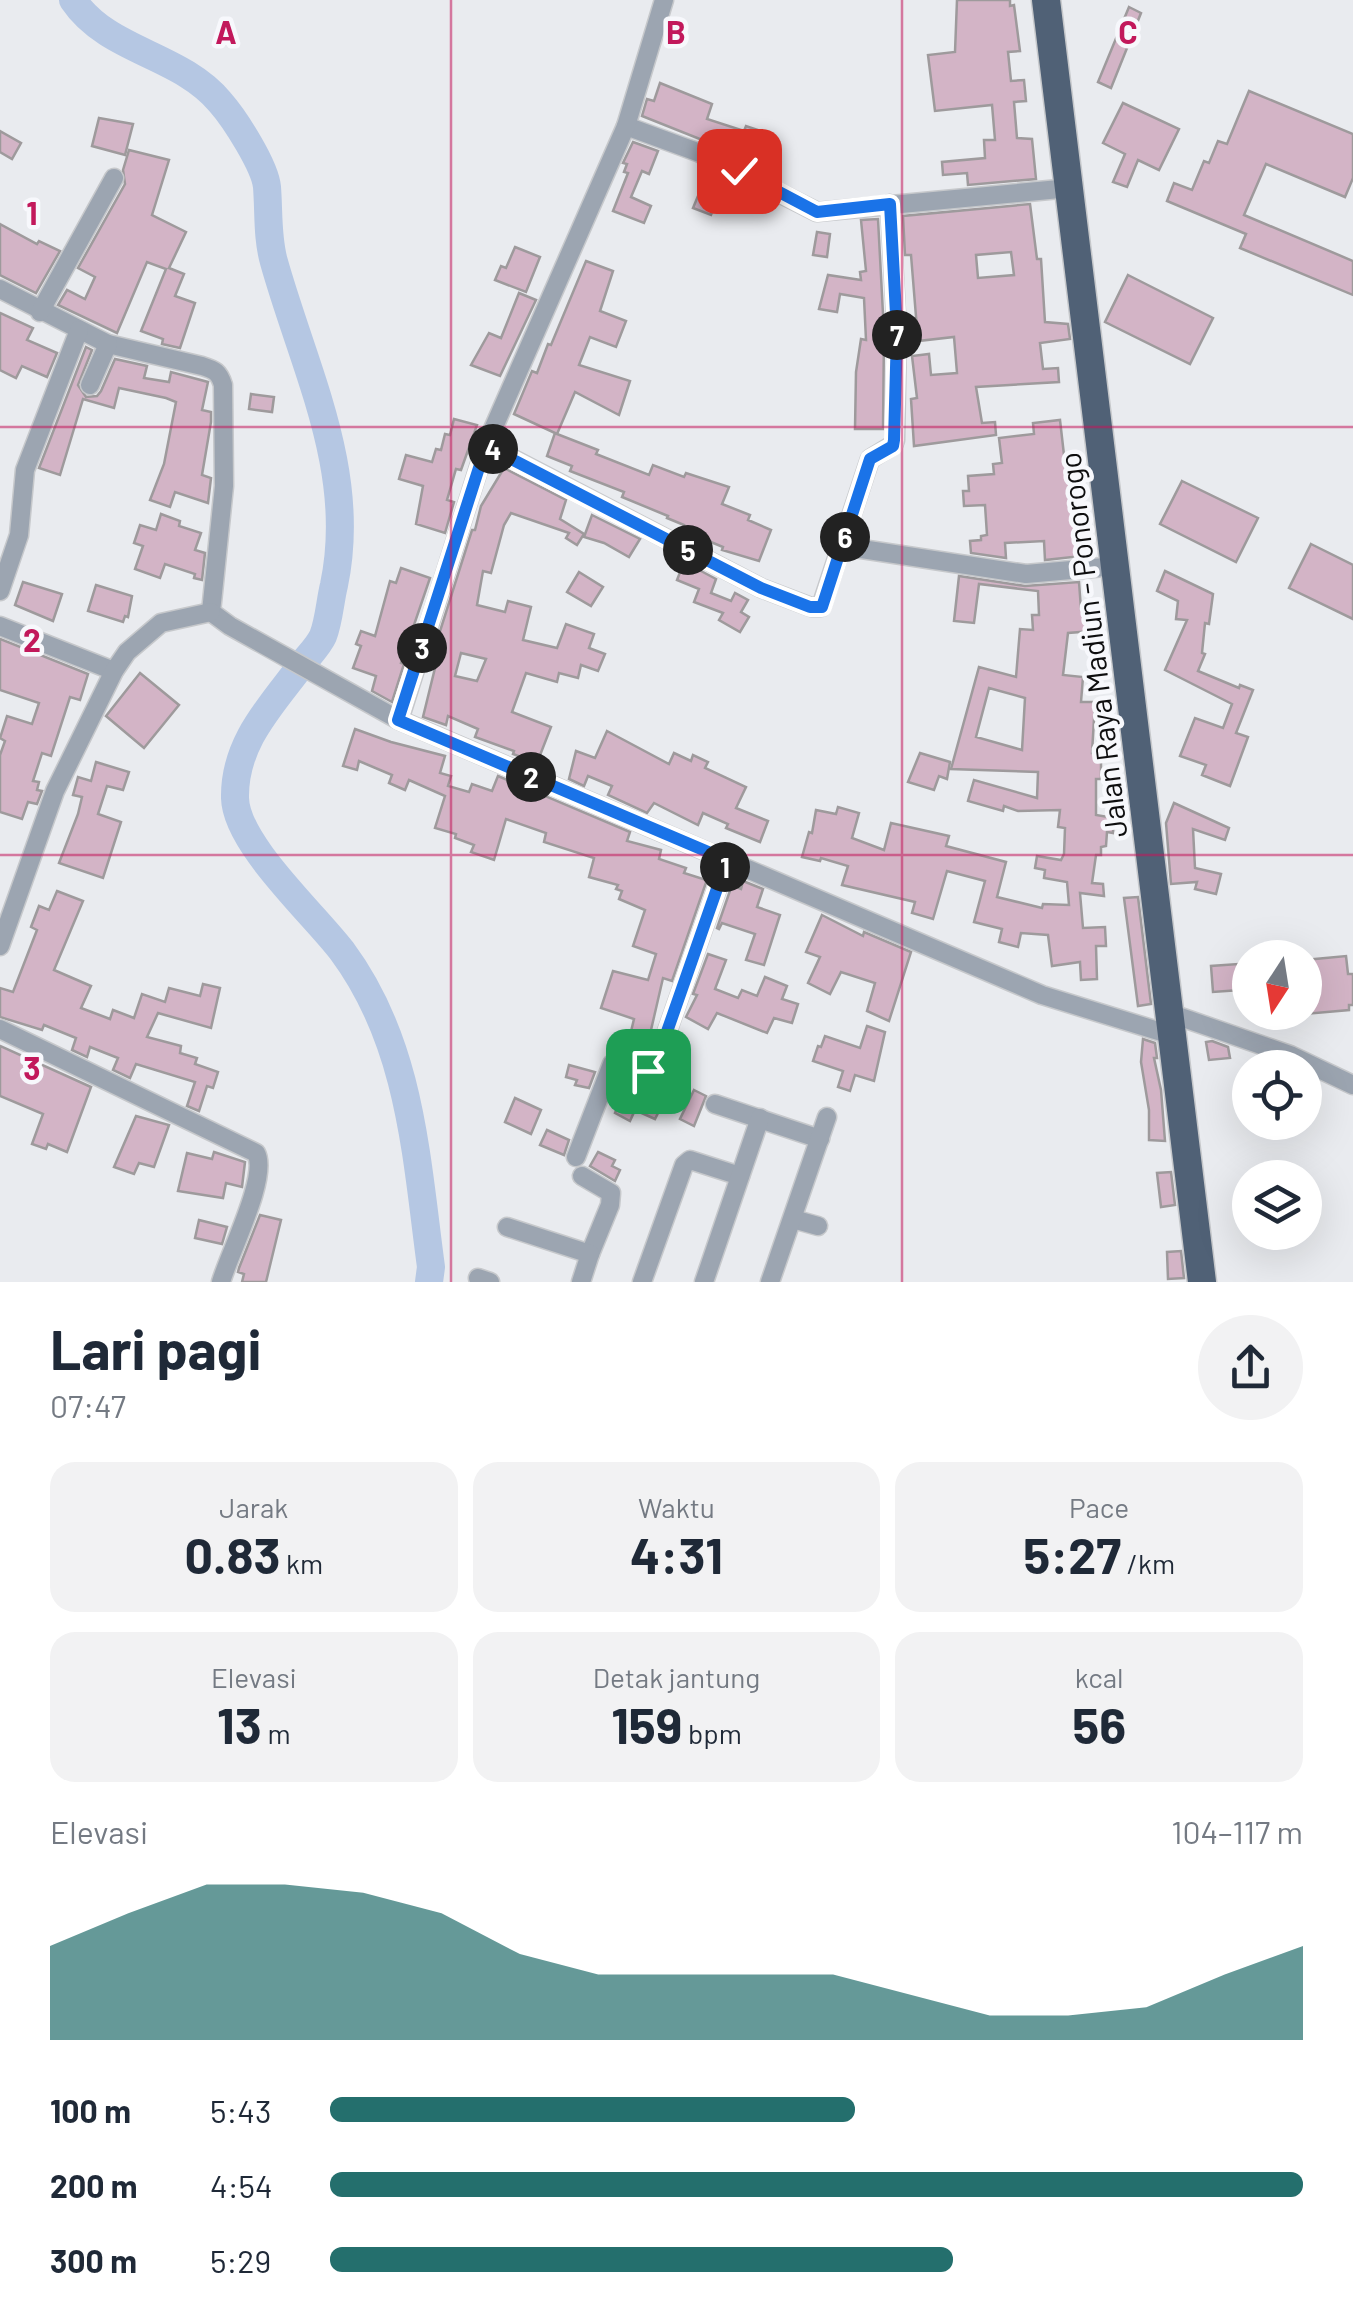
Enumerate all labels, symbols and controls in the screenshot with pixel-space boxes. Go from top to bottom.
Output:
text: A [215,12,237,50]
text: B [666,12,686,50]
text: C [1118,12,1138,50]
pin [697,129,782,214]
icon: check [712,144,767,199]
text: 1 [26,193,38,231]
pin: 7 [872,310,922,360]
text: 7 [890,318,904,352]
pin: 4 [468,424,518,474]
text: 4 [485,432,501,466]
street label: Jalan Raya Madiun - Ponorogo [1051,450,1133,840]
pin: 6 [820,512,870,562]
text: 6 [837,520,853,554]
pin: 5 [663,525,713,575]
text: 5 [680,533,696,567]
text: 2 [23,620,41,658]
pin: 3 [397,623,447,673]
text: 3 [414,631,430,665]
pin: 2 [506,752,556,802]
text: 2 [523,760,539,794]
pin: 1 [700,842,750,892]
text: 1 [720,850,730,884]
north arrow [1232,940,1322,1030]
map controls [1232,940,1322,1250]
pin [606,1029,691,1114]
icon: arrive [621,1044,676,1099]
text: 3 [23,1048,41,1086]
button: locate [1232,1050,1322,1140]
button: layers [1232,1160,1322,1250]
text: Lari pagi [50,1315,261,1381]
button: share [1198,1315,1303,1420]
text: 07:47 [50,1386,126,1424]
text: Jarak [219,1490,288,1524]
text: Waktu [638,1490,715,1524]
text: Pace [1069,1490,1129,1524]
text: 0.83 [184,1524,280,1584]
text: 4:31 [630,1524,723,1584]
text: 5:27 [1023,1524,1121,1584]
text: km [280,1546,323,1580]
text: /km [1121,1546,1175,1580]
text: Elevasi [211,1660,297,1694]
text: Detak jantung [593,1660,760,1694]
text: kcal [1075,1660,1124,1694]
text: 13 [217,1694,262,1754]
text: 159 [611,1694,682,1754]
text: 56 [1072,1694,1126,1754]
text: m [262,1716,291,1750]
text: bpm [682,1716,742,1750]
text: Elevasi [50,1812,148,1850]
text: 104–117 m [1171,1812,1303,1850]
text: 100 m [50,2091,131,2129]
text: 5:43 [210,2091,271,2129]
text: 200 m [50,2166,138,2204]
text: 4:54 [210,2166,273,2204]
text: 300 m [50,2241,137,2279]
text: 5:29 [210,2241,271,2279]

